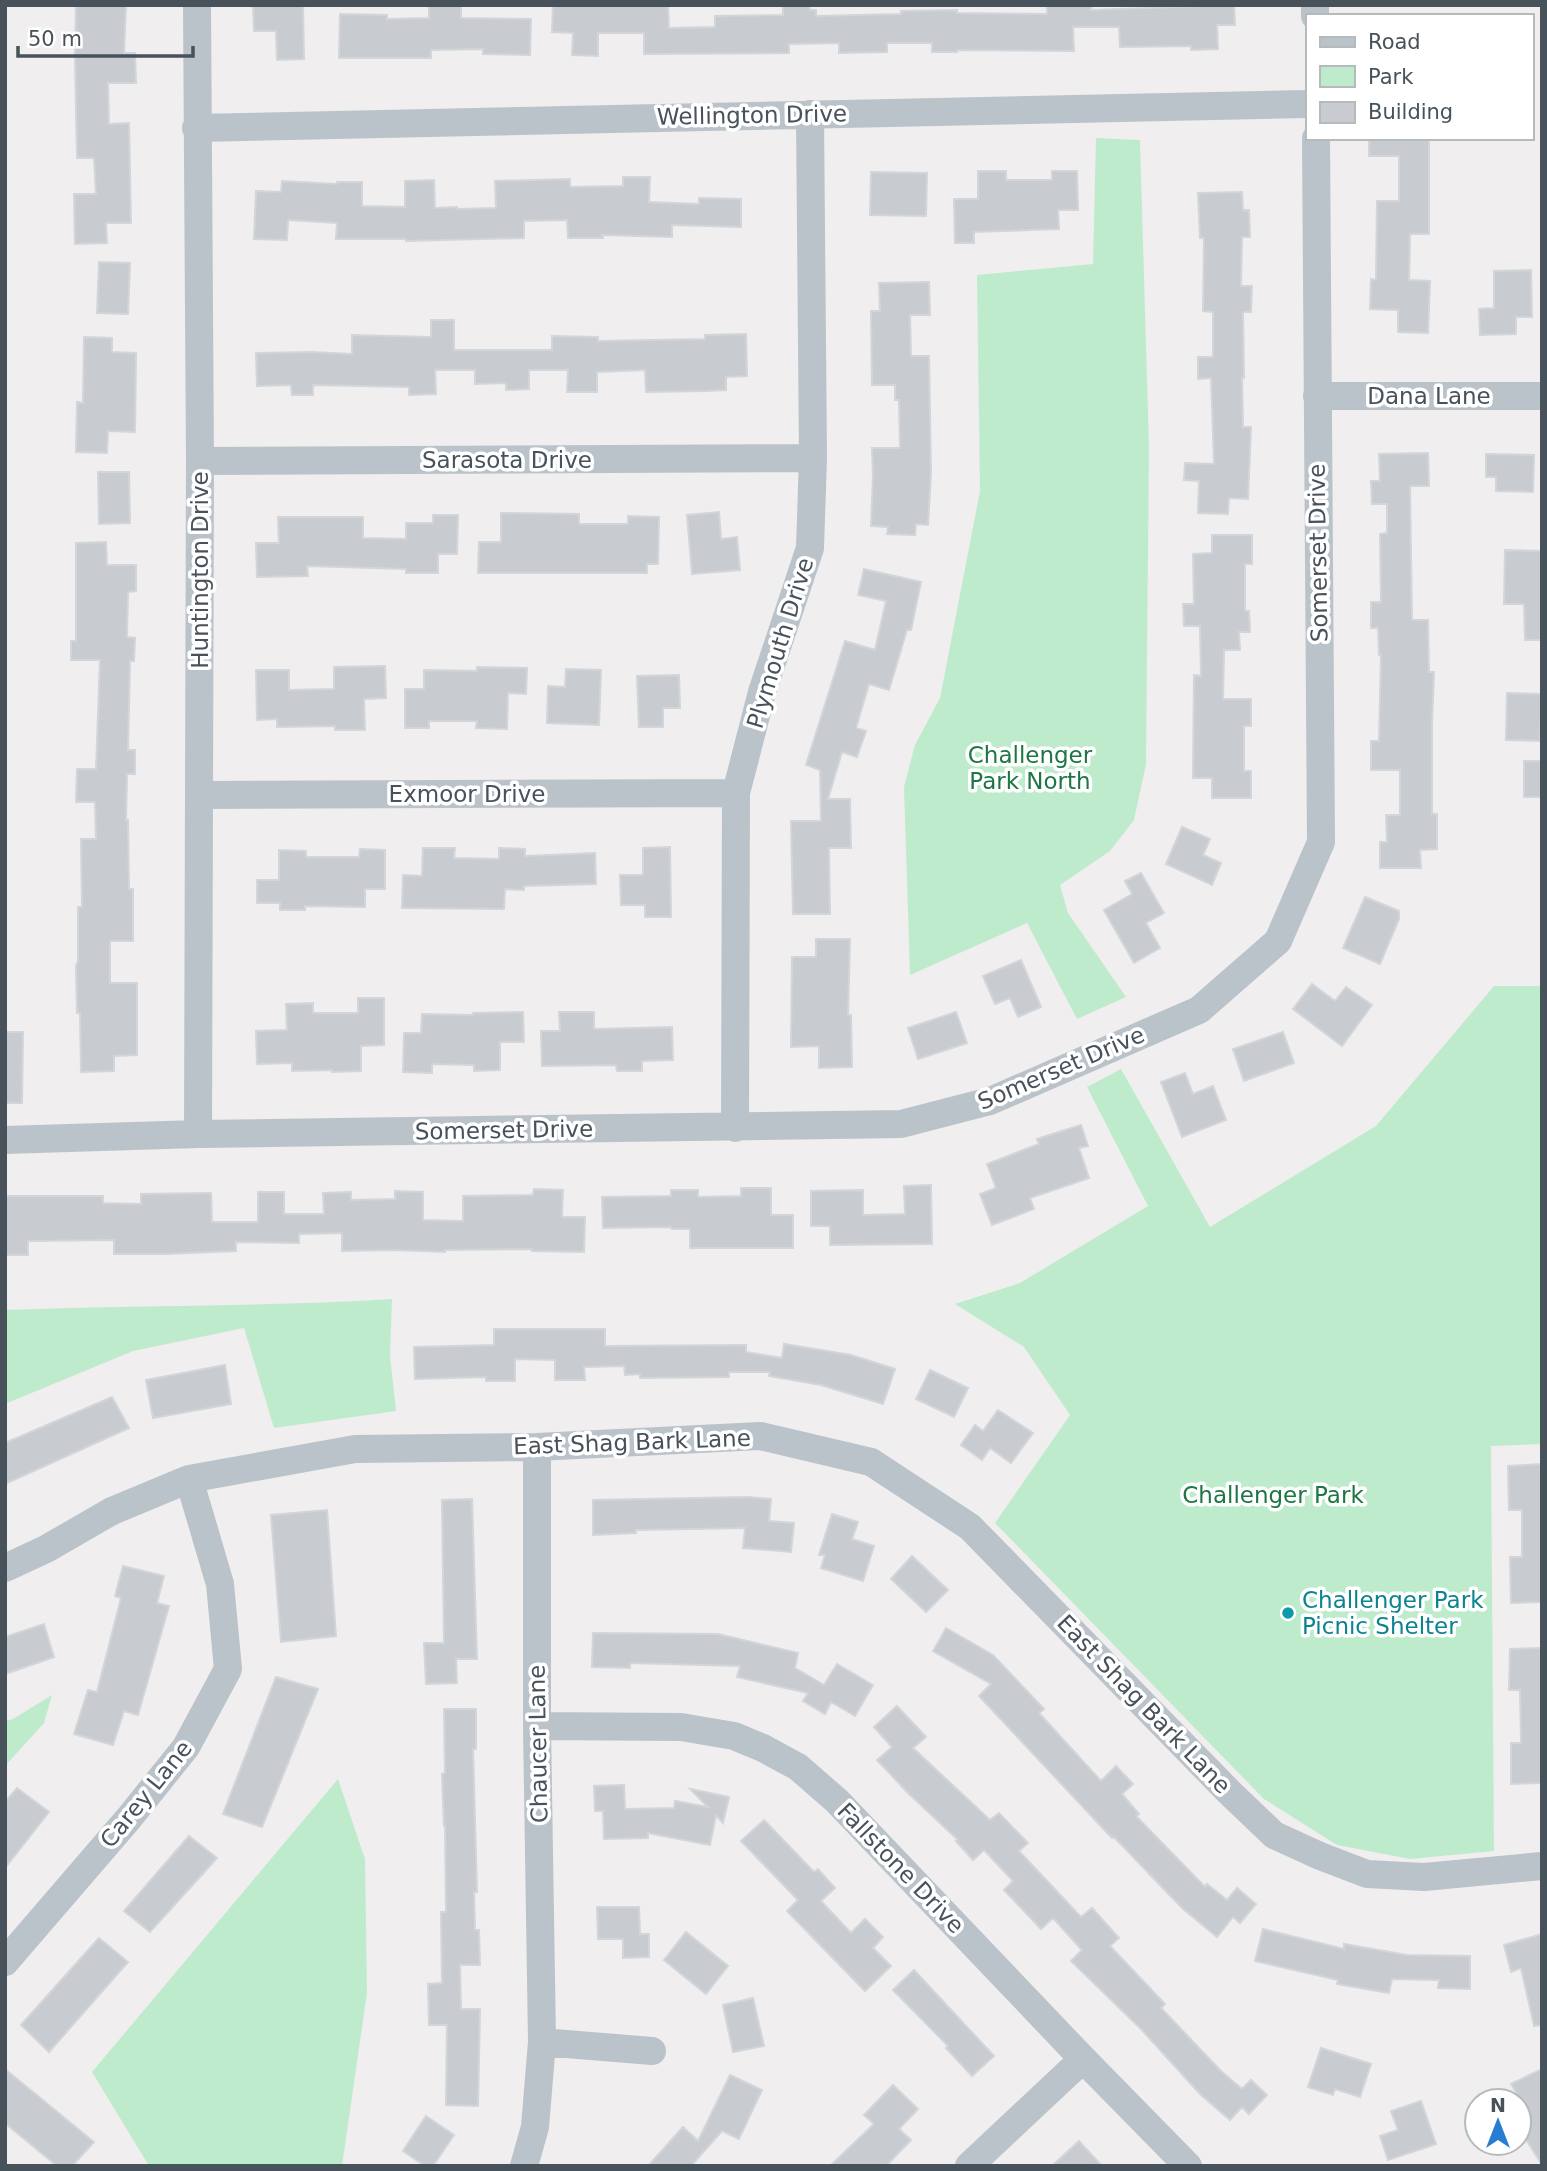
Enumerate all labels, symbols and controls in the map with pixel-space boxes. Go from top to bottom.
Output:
scale bar [18,14,192,58]
legend [1306,14,1533,140]
text: 50 m [28,27,82,51]
text: Road [1368,30,1421,54]
text: Park [1368,65,1414,89]
street label: Wellington Drive [657,100,847,130]
text: Building [1368,100,1453,124]
street label: Dana Lane [1367,383,1491,409]
street label: Sarasota Drive [422,447,592,473]
street label: Somerset Drive [1303,464,1333,642]
street label: Huntington Drive [187,471,213,669]
street label: Plymouth Drive [742,554,818,732]
park label: Challenger Park North [968,742,1093,794]
street label: Exmoor Drive [389,781,545,807]
street label: Somerset Drive [974,1021,1148,1115]
street label: Somerset Drive [415,1115,593,1145]
street label: East Shag Bark Lane [513,1425,751,1459]
park label: Challenger Park [1182,1482,1364,1508]
place label: Challenger Park Picnic Shelter [1302,1587,1484,1639]
marker: Challenger Park Picnic Shelter [1280,1605,1296,1621]
street label: East Shag Bark Lane [1052,1609,1236,1799]
street label: Chaucer Lane [524,1665,552,1823]
street label: Carey Lane [95,1735,197,1853]
street label: Fallstone Drive [832,1798,970,1938]
north arrow [1463,2087,1533,2157]
text: N [1490,2094,1506,2116]

